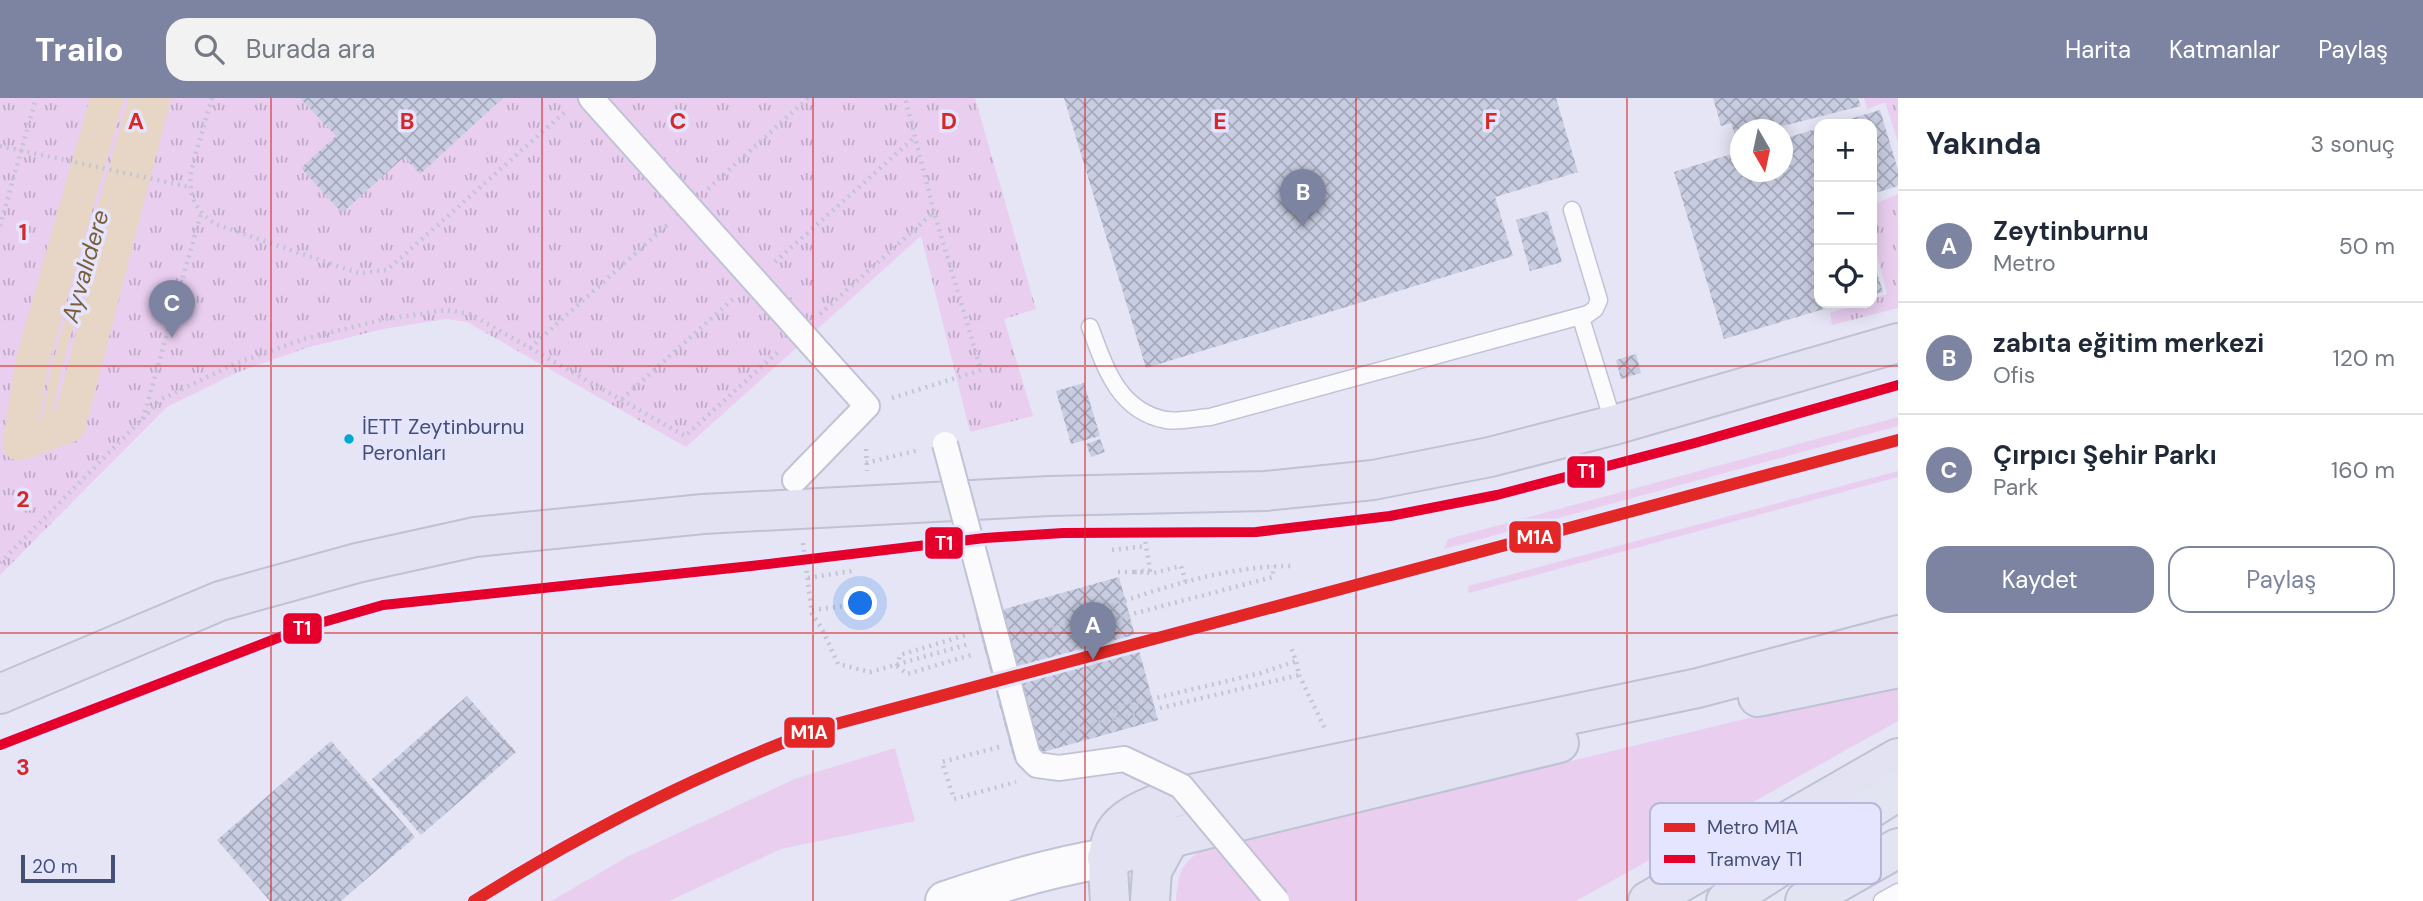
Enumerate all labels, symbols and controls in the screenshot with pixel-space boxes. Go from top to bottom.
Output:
search box [166,18,656,81]
text: Trailo [35,28,124,71]
icon: search [190,30,228,68]
text: Burada ara [246,32,375,66]
text: Harita [2065,34,2131,65]
text: Katmanlar [2169,34,2280,65]
text: Paylaş [2318,34,2388,65]
text: A [128,106,144,136]
text: B [400,106,414,136]
text: C [670,106,686,136]
text: D [941,106,957,136]
text: E [1213,106,1227,136]
text: F [1485,106,1498,136]
north arrow [1730,119,1793,182]
map controls [1814,119,1877,308]
button: + [1814,119,1877,182]
text: Yakında [1926,124,2041,163]
text: 3 sonuç [2311,129,2395,159]
pin: B [1280,169,1326,227]
button: − [1814,182,1877,245]
water label: Ayvalıdere [54,206,116,327]
text: Zeytinburnu [1993,214,2149,248]
text: 1 [19,217,27,247]
text: A [1941,231,1957,261]
text: 50 m [2339,231,2395,261]
button: locate [1814,245,1877,308]
text: Metro [1993,248,2056,278]
pin: C [149,280,195,338]
text: zabıta eğitim merkezi [1993,326,2264,360]
text: B [1942,343,1956,373]
text: 120 m [2332,343,2395,373]
text: Ofis [1993,360,2035,390]
place label: İETT Zeytinburnu Peronları [362,413,524,467]
marker: İETT Zeytinburnu Peronları [342,432,356,446]
text: Çırpıcı Şehir Parkı [1993,438,2217,472]
line badge: T1 [1566,455,1606,489]
text: C [1941,455,1957,485]
text: 160 m [2331,455,2395,485]
text: T1 [1577,459,1595,484]
text: Park [1993,472,2038,502]
text: 2 [16,484,30,514]
line badge: M1A [1508,520,1562,554]
text: M1A [1516,525,1554,550]
line badge: T1 [924,526,964,560]
text: T1 [935,531,953,556]
button: Kaydet [1926,546,2154,613]
button: Paylaş [2168,546,2395,613]
your location [843,586,877,620]
pin: A [1070,602,1116,660]
line badge: T1 [282,612,323,645]
text: T1 [293,616,311,641]
line badge: M1A [783,716,836,749]
text: M1A [790,720,828,745]
text: 3 [16,752,30,782]
legend [1650,803,1881,884]
text: Metro M1A [1707,815,1799,840]
text: Tramvay T1 [1707,847,1802,872]
scale bar [21,852,116,884]
text: 20 m [32,854,78,879]

